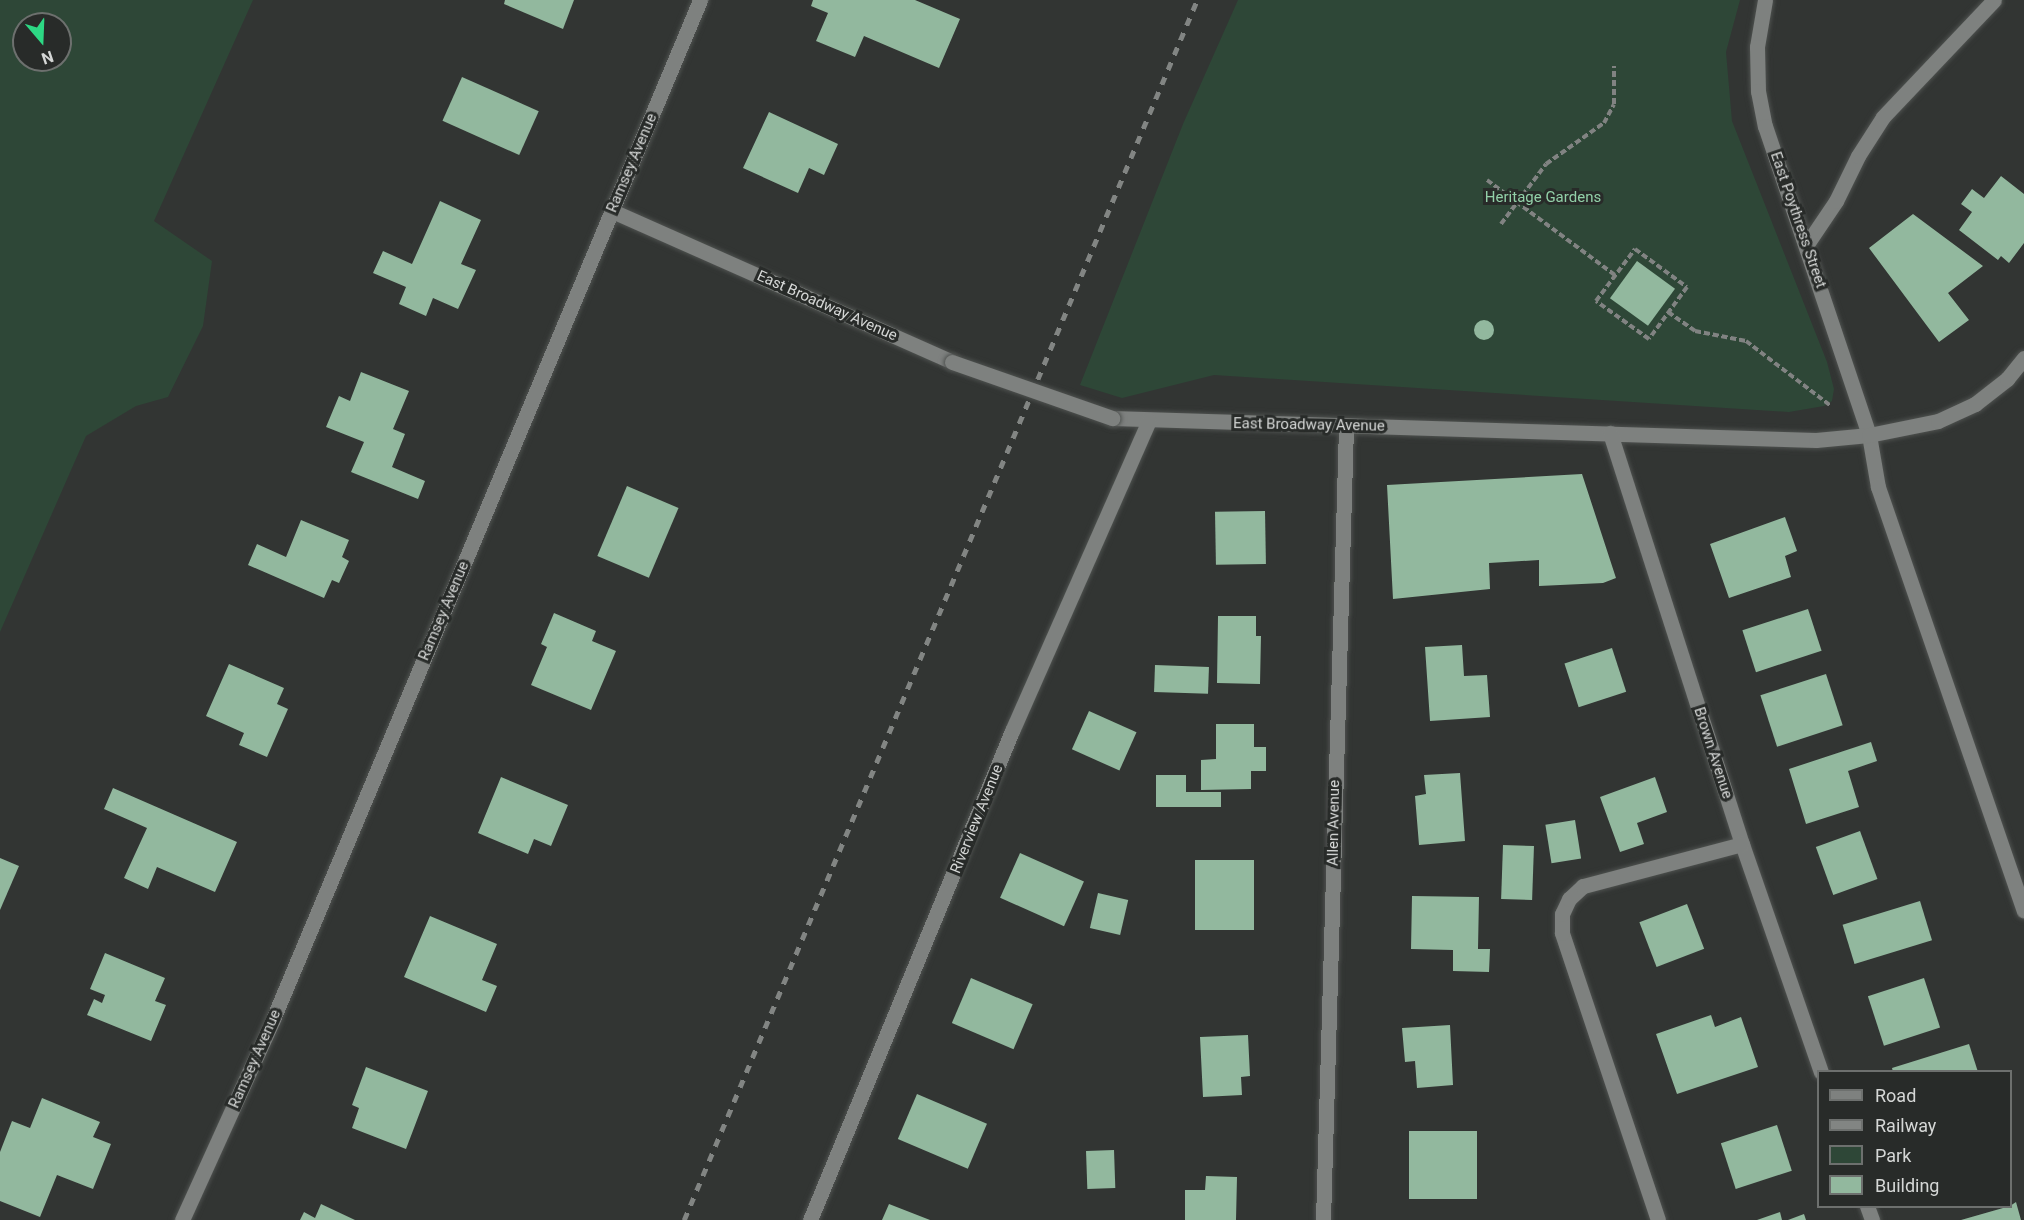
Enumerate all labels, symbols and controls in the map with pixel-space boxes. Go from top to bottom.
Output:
north arrow [12,12,72,72]
text: N [39,47,56,68]
street label: Ramsey Avenue [603,111,661,215]
street label: East Poythress Street [1766,150,1830,290]
park label: Heritage Gardens [1485,189,1601,207]
street label: East Broadway Avenue [754,267,900,345]
street label: East Broadway Avenue [1233,415,1385,435]
street label: Ramsey Avenue [415,559,473,663]
street label: Brown Avenue [1690,705,1736,801]
street label: Riverview Avenue [947,762,1007,876]
street label: Allen Avenue [1324,780,1344,866]
street label: Ramsey Avenue [225,1007,285,1111]
legend [1817,1070,2012,1208]
text: Road [1875,1085,1916,1106]
text: Railway [1875,1115,1936,1136]
text: Park [1875,1145,1911,1166]
text: Building [1875,1175,1939,1196]

